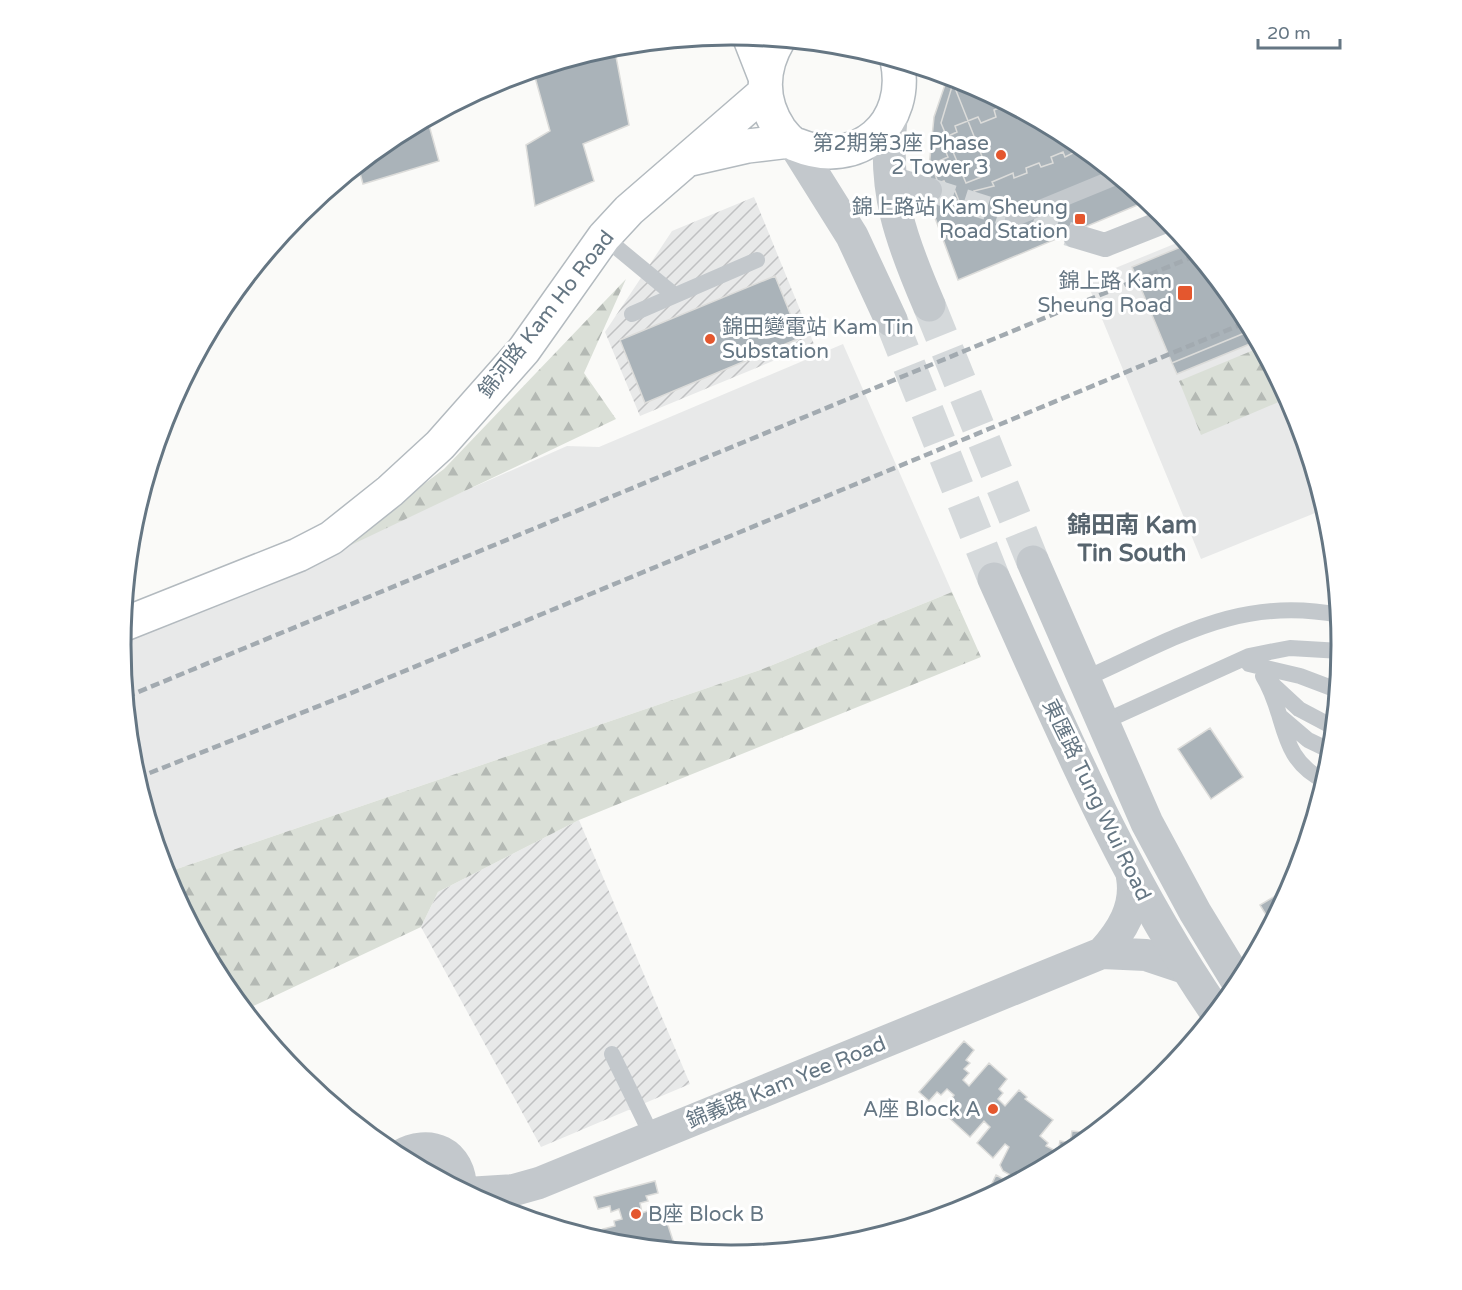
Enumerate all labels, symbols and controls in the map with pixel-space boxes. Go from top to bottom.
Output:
scale bar [1258,12,1340,50]
text: 20 m [1267,22,1311,44]
place label: 第2期第3座 Phase 2 Tower 3 [813,131,989,180]
marker: 第2期第3座 Phase 2 Tower 3 [994,148,1008,162]
place label: 錦上路站 Kam Sheung Road Station [852,195,1068,244]
marker: 錦上路站 Kam Sheung Road Station [1073,212,1087,226]
street label: 錦河路 Kam Ho Road [473,226,620,403]
place label: 錦上路 Kam Sheung Road [1037,269,1172,318]
marker: 錦上路 Kam Sheung Road [1176,284,1194,302]
place label: 錦田變電站 Kam Tin Substation [722,315,914,364]
marker: 錦田變電站 Kam Tin Substation [703,332,717,346]
district label: 錦田南 Kam Tin South [1067,511,1197,568]
street label: 東匯路 Tung Wui Road [1037,695,1156,905]
street label: 錦義路 Kam Yee Road [683,1031,890,1134]
place label: A座 Block A [863,1097,981,1122]
marker: A座 Block A [986,1102,1000,1116]
place label: B座 Block B [648,1202,764,1227]
marker: B座 Block B [629,1207,643,1221]

